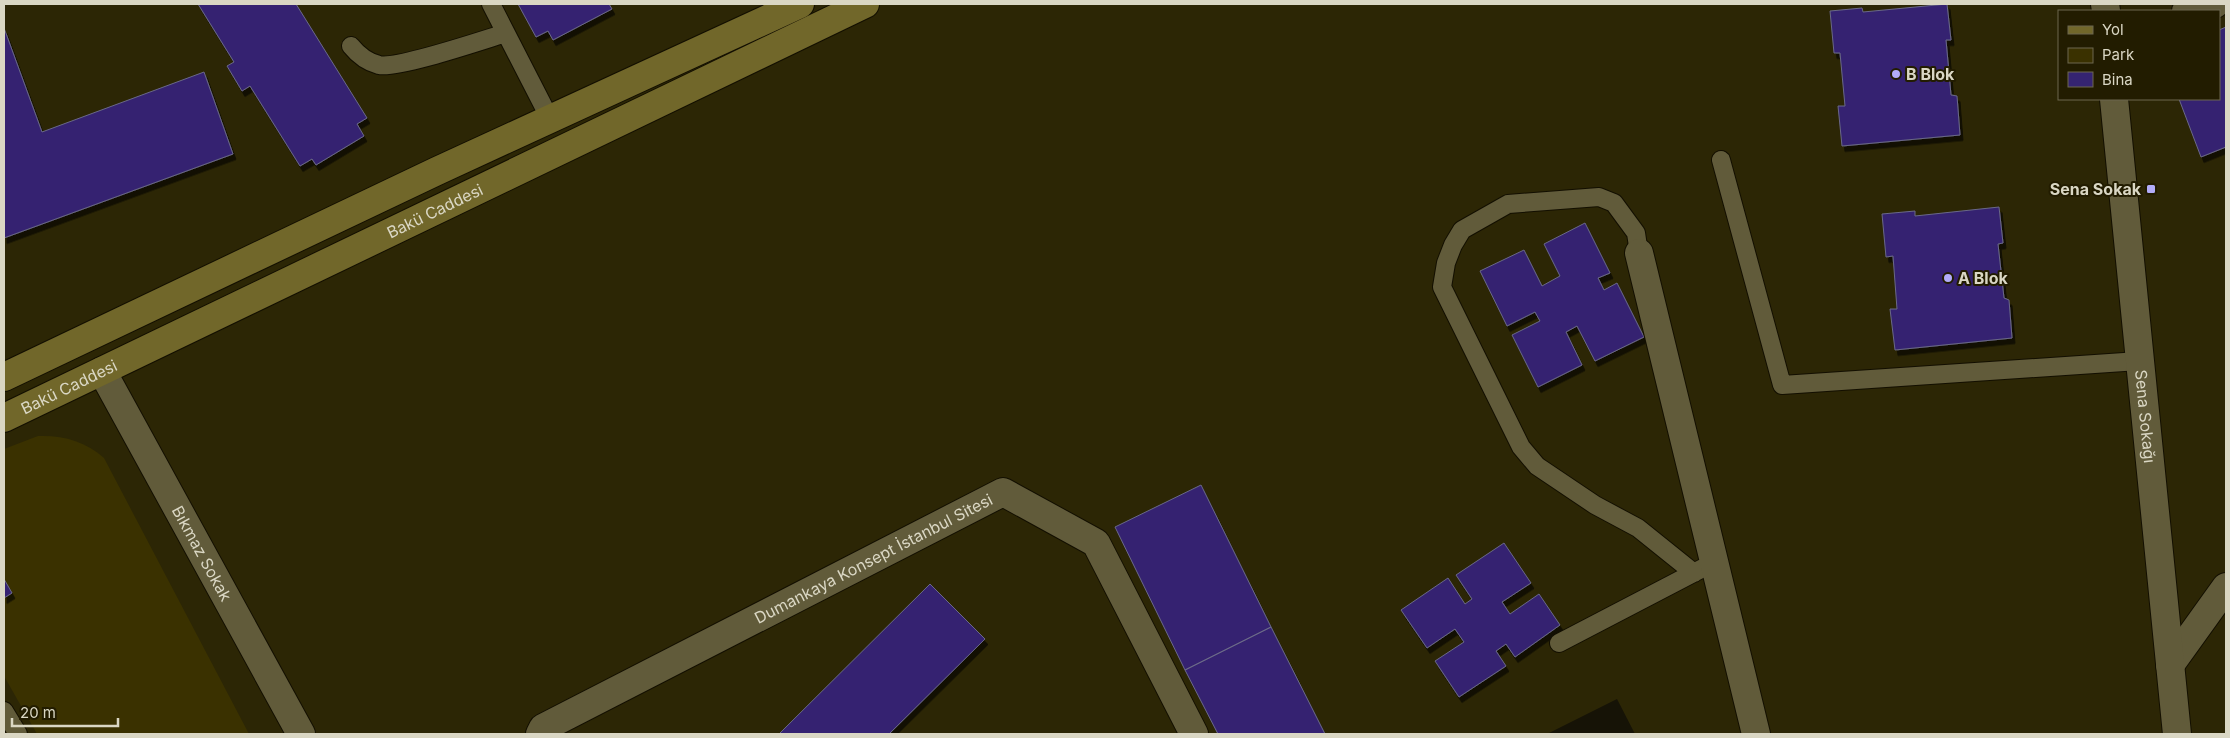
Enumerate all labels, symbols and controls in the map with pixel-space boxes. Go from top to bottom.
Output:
legend [2058,10,2220,100]
text: Yol [2102,20,2124,39]
text: Park [2102,45,2135,64]
place label: B Blok [1906,64,1955,84]
marker: B Blok [1890,68,1902,80]
text: Bina [2102,70,2133,89]
street label: Bakü Caddesi [384,179,486,242]
place label: Sena Sokak [2050,179,2142,199]
marker: Sena Sokak [2145,183,2157,195]
place label: A Blok [1958,268,2008,288]
marker: A Blok [1942,272,1954,284]
street label: Bakü Caddesi [18,355,120,418]
street label: Sena Sokağı [2131,369,2160,464]
street label: Dumankaya Konsept İstanbul Sitesi [751,489,996,628]
street label: Bıkmaz Sokak [168,502,236,605]
scale bar [12,696,119,728]
text: 20 m [20,703,56,722]

